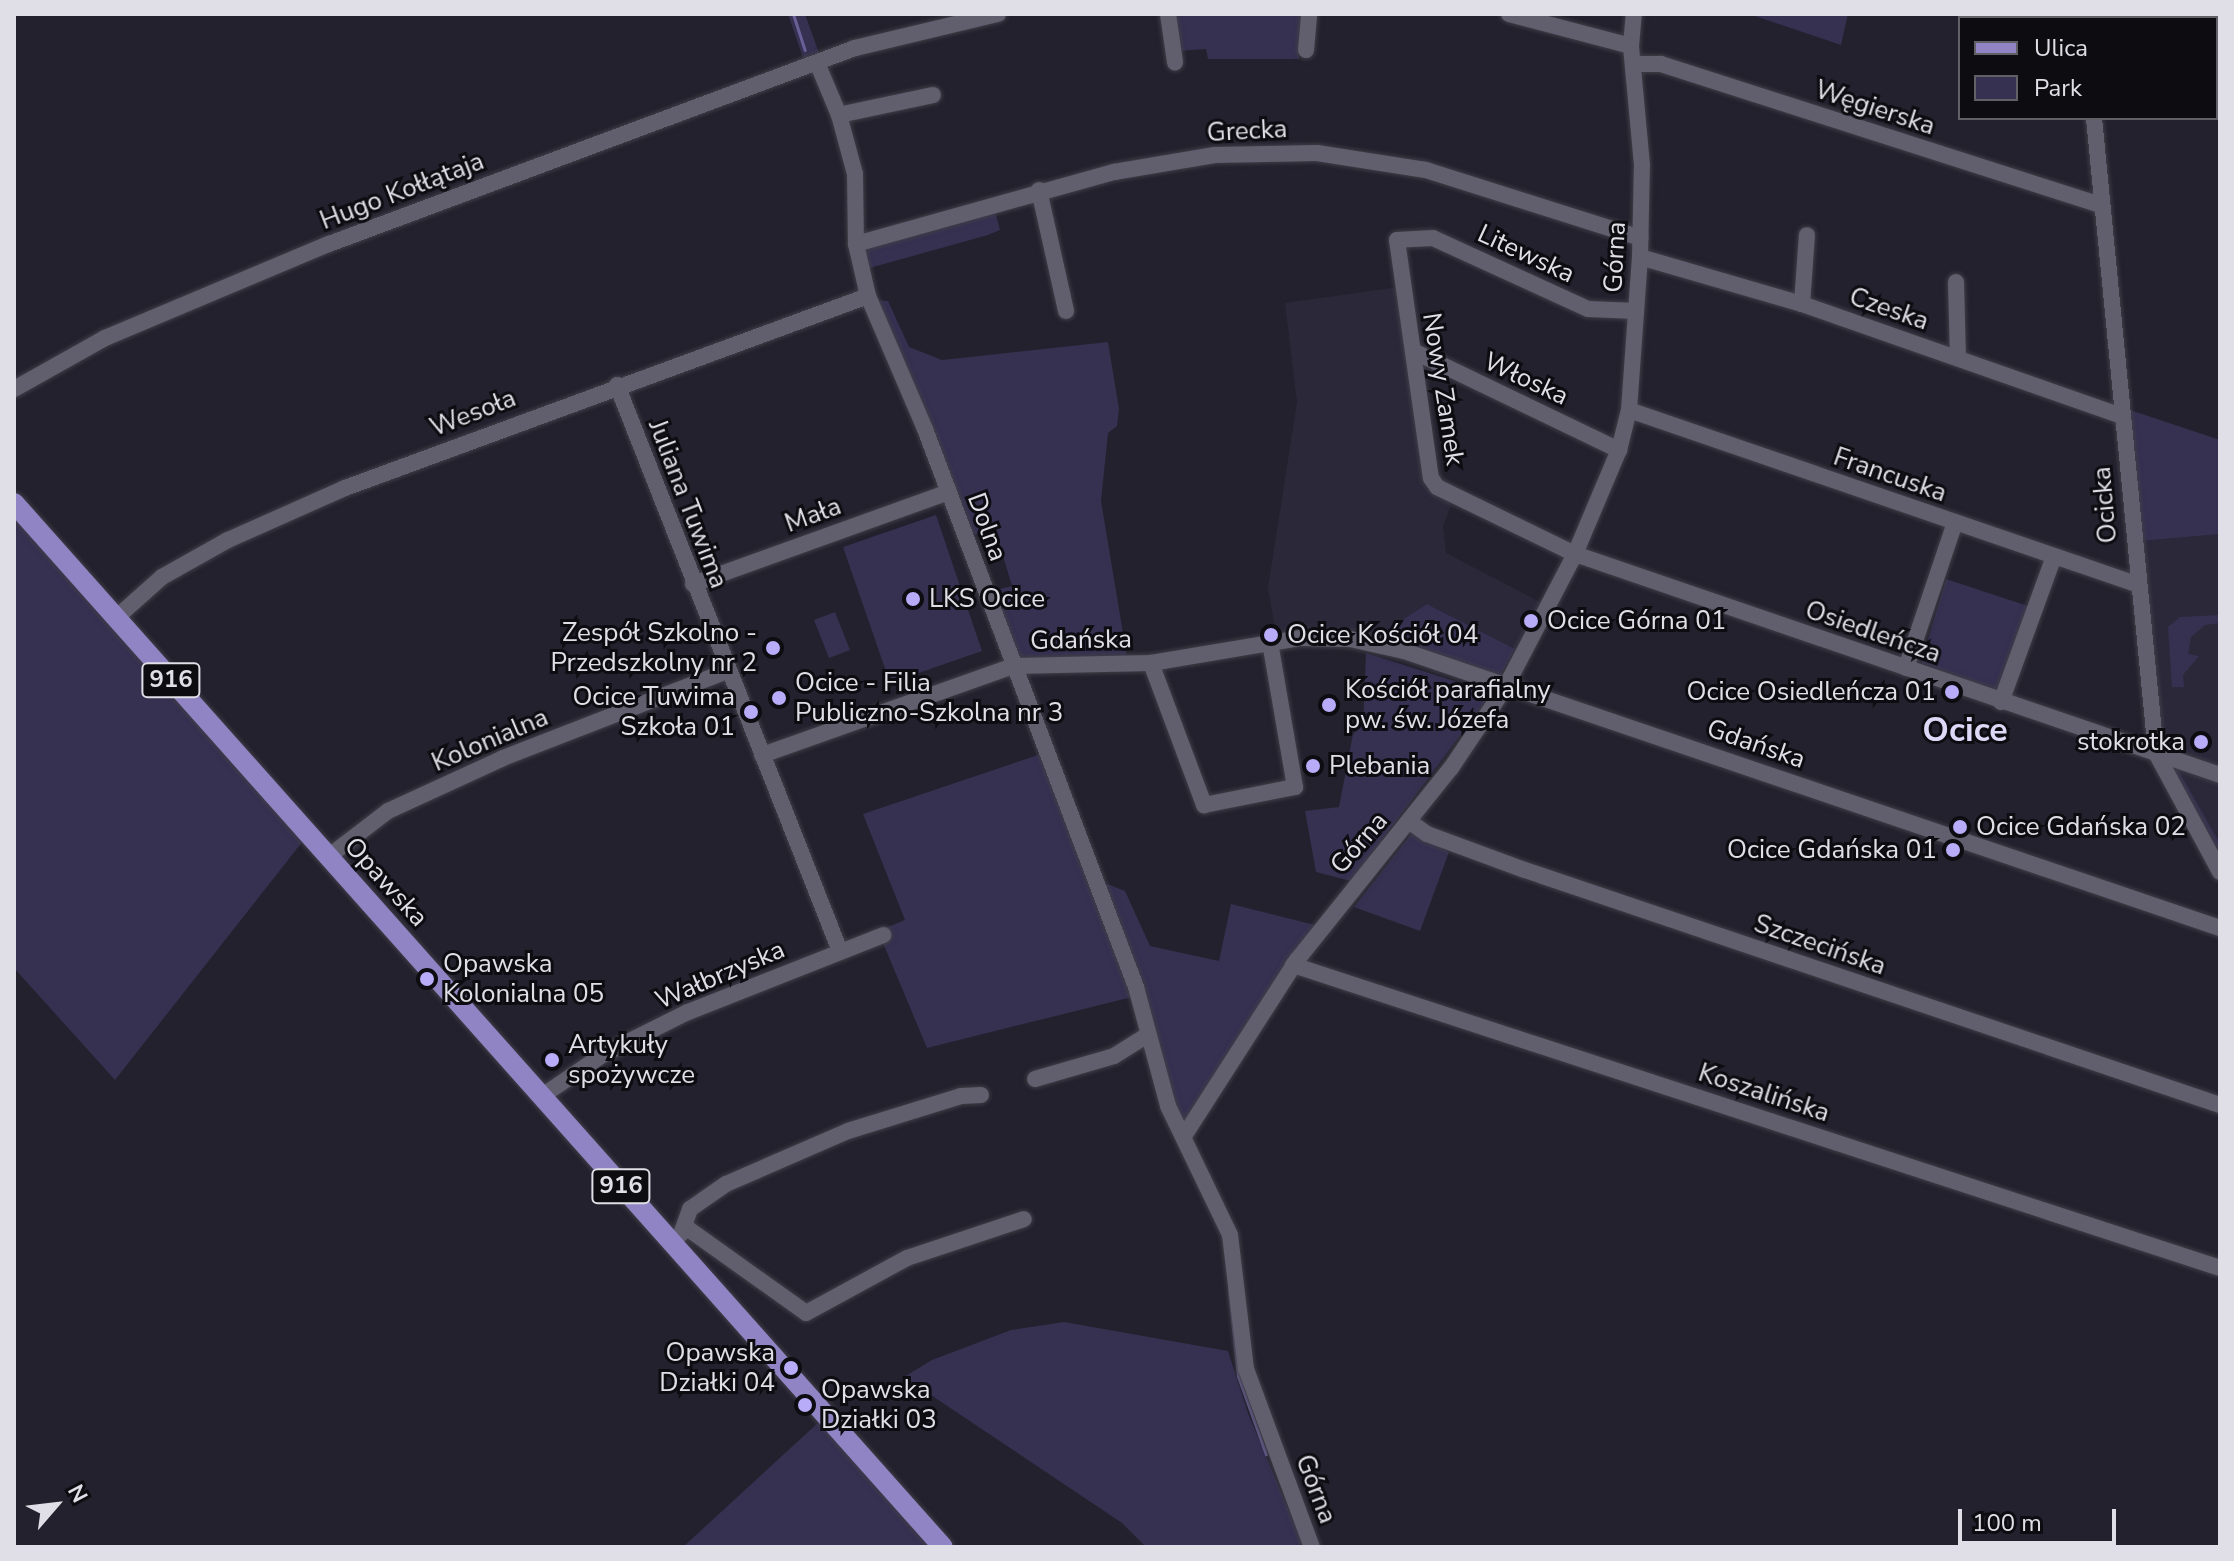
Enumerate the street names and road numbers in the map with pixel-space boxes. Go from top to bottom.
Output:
street label: Węgierska [1811,74,1939,142]
street label: Grecka [1206,113,1288,149]
street label: Hugo Kołłątaja [316,145,488,237]
street label: Litewska [1472,218,1580,290]
street label: Górna [1598,221,1632,293]
street label: Czeska [1845,281,1933,337]
street label: Nowy Zamek [1416,311,1470,467]
street label: Włoska [1479,346,1573,412]
street label: Wesoła [426,382,520,444]
street label: Juliana Tuwima [642,415,734,593]
street label: Francuska [1829,441,1951,509]
street label: Ocicka [2086,465,2124,545]
street label: Dolna [960,489,1014,565]
street label: Mała [781,491,845,539]
street label: Osiedleńcza [1801,594,1945,670]
street label: Gdańska [1030,624,1132,656]
road number: 916 [141,660,201,700]
street label: Kolonialna [427,702,553,778]
street label: Gdańska [1703,713,1809,775]
street label: Górna [1324,806,1394,880]
street label: Opawska [338,831,434,933]
street label: Szczecińska [1750,908,1890,982]
street label: Wałbrzyska [651,934,789,1016]
street label: Koszalińska [1694,1057,1834,1129]
road number: 916 [591,1166,651,1206]
street label: Górna [1289,1450,1343,1528]

